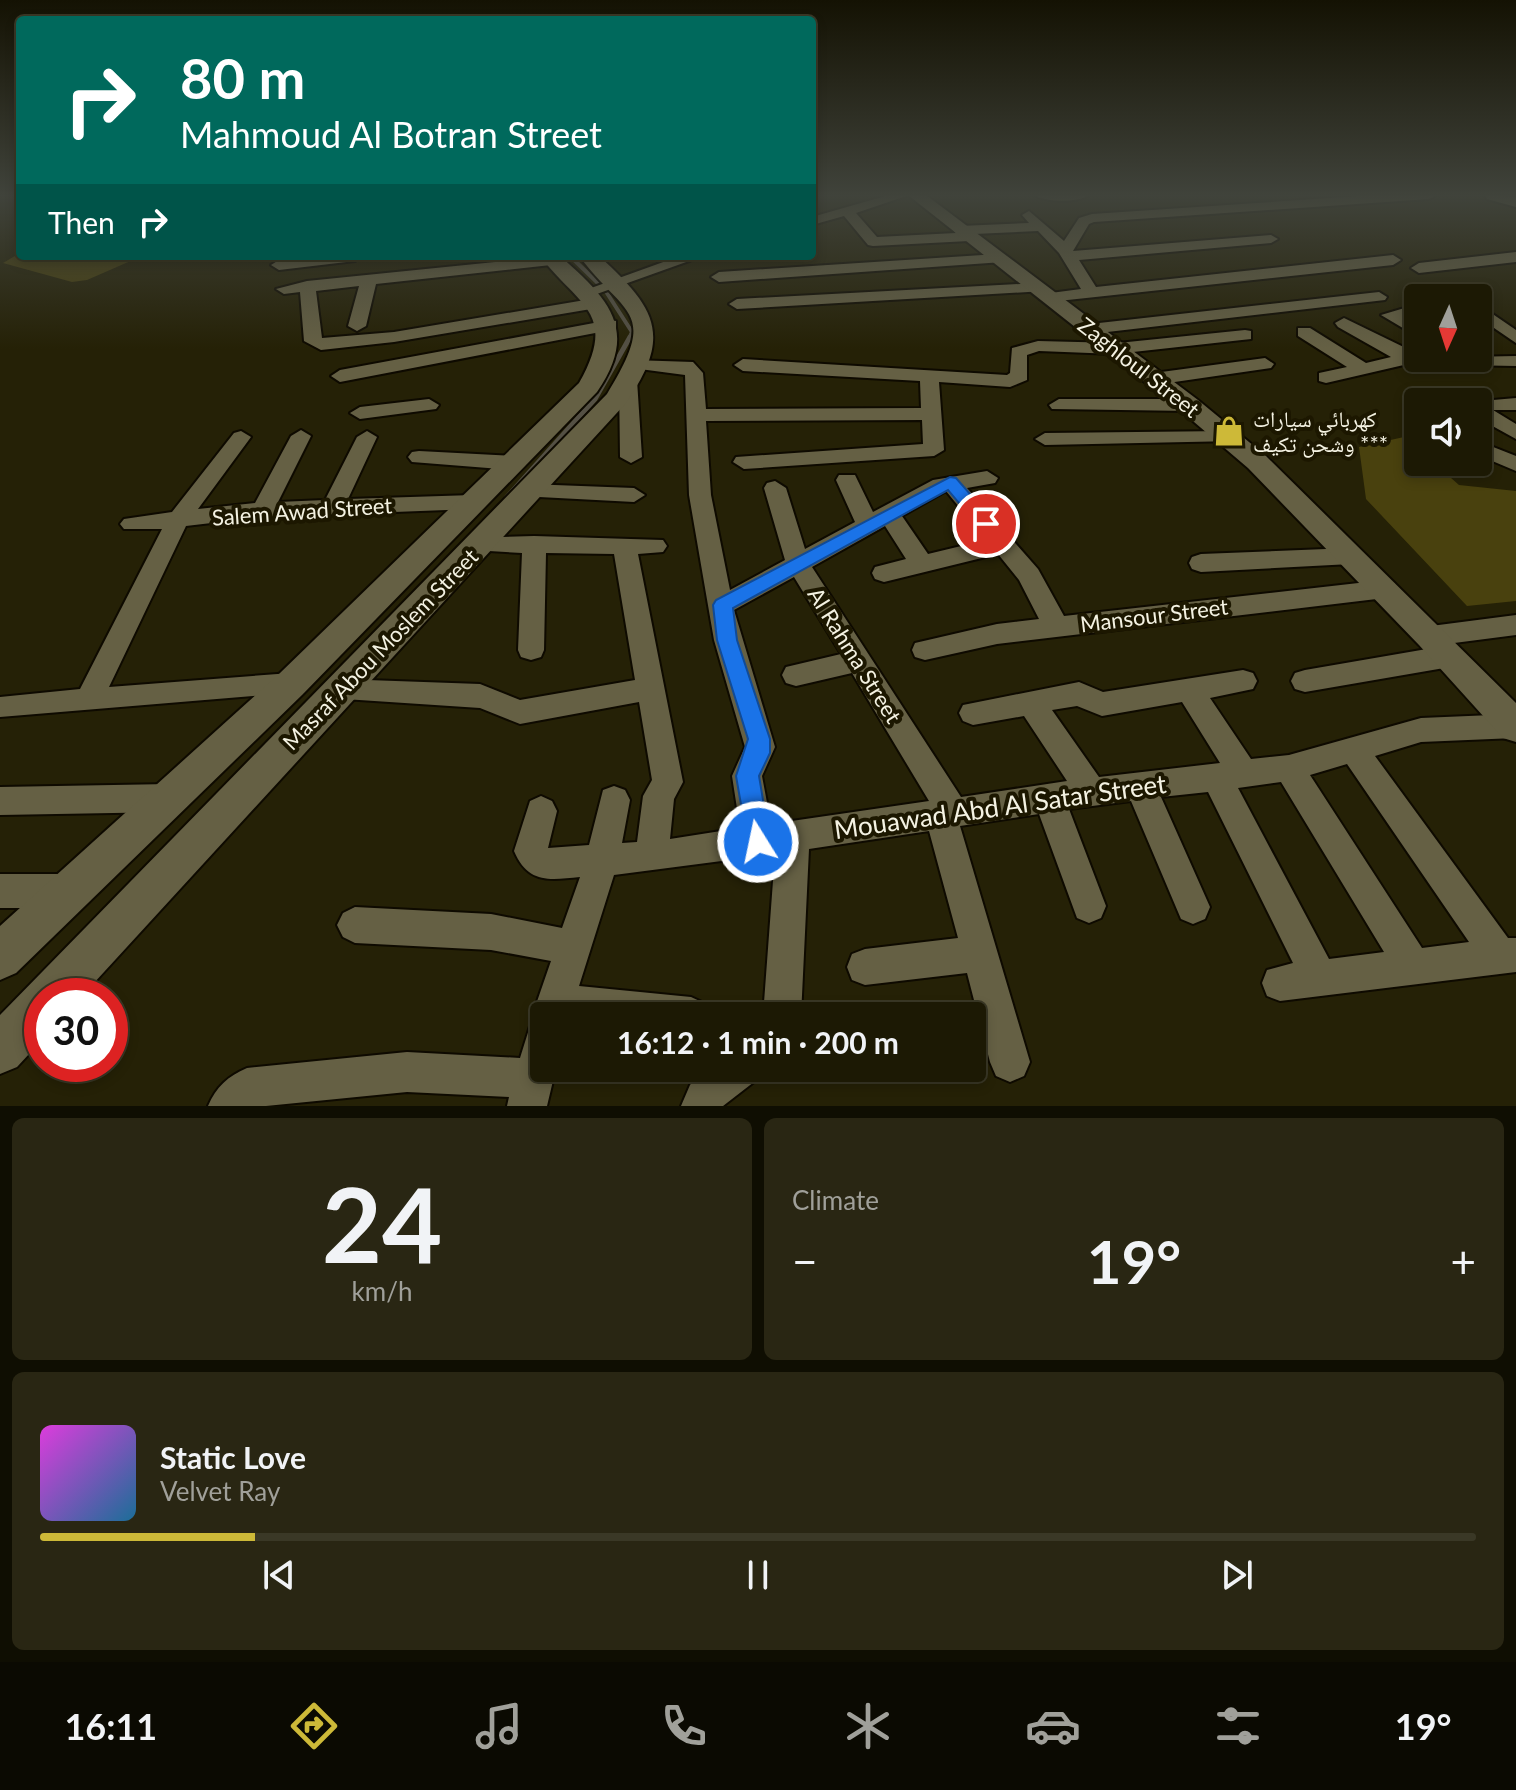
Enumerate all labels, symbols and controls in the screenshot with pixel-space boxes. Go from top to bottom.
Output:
text: 80 m [180,44,305,111]
icon: right [48,48,152,152]
text: Mahmoud Al Botran Street [180,112,602,156]
icon: right [131,200,175,244]
text: Then [48,204,115,240]
north arrow [1404,284,1492,372]
map controls [1404,284,1492,476]
street label: Zaghloul Street [1073,311,1205,423]
button: sound [1404,388,1492,476]
place label: كهربائي سيارات وشحن تكيف *** [1253,405,1388,458]
shop icon: كهربائي سيارات وشحن تكيف *** [1212,414,1246,448]
pin [952,490,1020,558]
street label: Salem Awad Street [211,491,393,531]
icon: arrive [964,502,1008,546]
street label: Masraf Abou Moslem Street [277,543,483,755]
street label: Al Rahma Street [802,582,908,728]
street label: Mansour Street [1079,593,1230,637]
street label: Mouawad Abd Al Satar Street [832,767,1169,845]
position arrow [716,800,800,884]
speed limit sign: 30 [24,978,128,1082]
text: 16:12 · 1 min · 200 m [617,1024,899,1060]
text: 24 [322,1160,442,1285]
text: Climate [792,1184,879,1216]
text: 19° [1087,1225,1181,1297]
text: − [792,1235,818,1287]
text: + [1450,1235,1476,1287]
text: km/h [352,1275,412,1307]
text: Static Love [160,1439,306,1475]
text: Velvet Ray [160,1475,280,1507]
icon: previous [257,1553,301,1597]
icon: pause [736,1553,780,1597]
icon: next [1215,1553,1259,1597]
icon: directions [286,1698,342,1754]
icon: music [471,1698,527,1754]
icon: phone [656,1698,712,1754]
icon: climate [840,1698,896,1754]
icon: car [1025,1698,1081,1754]
icon: filters [1210,1698,1266,1754]
text: 16:11 [64,1704,157,1748]
text: 19° [1395,1704,1451,1748]

